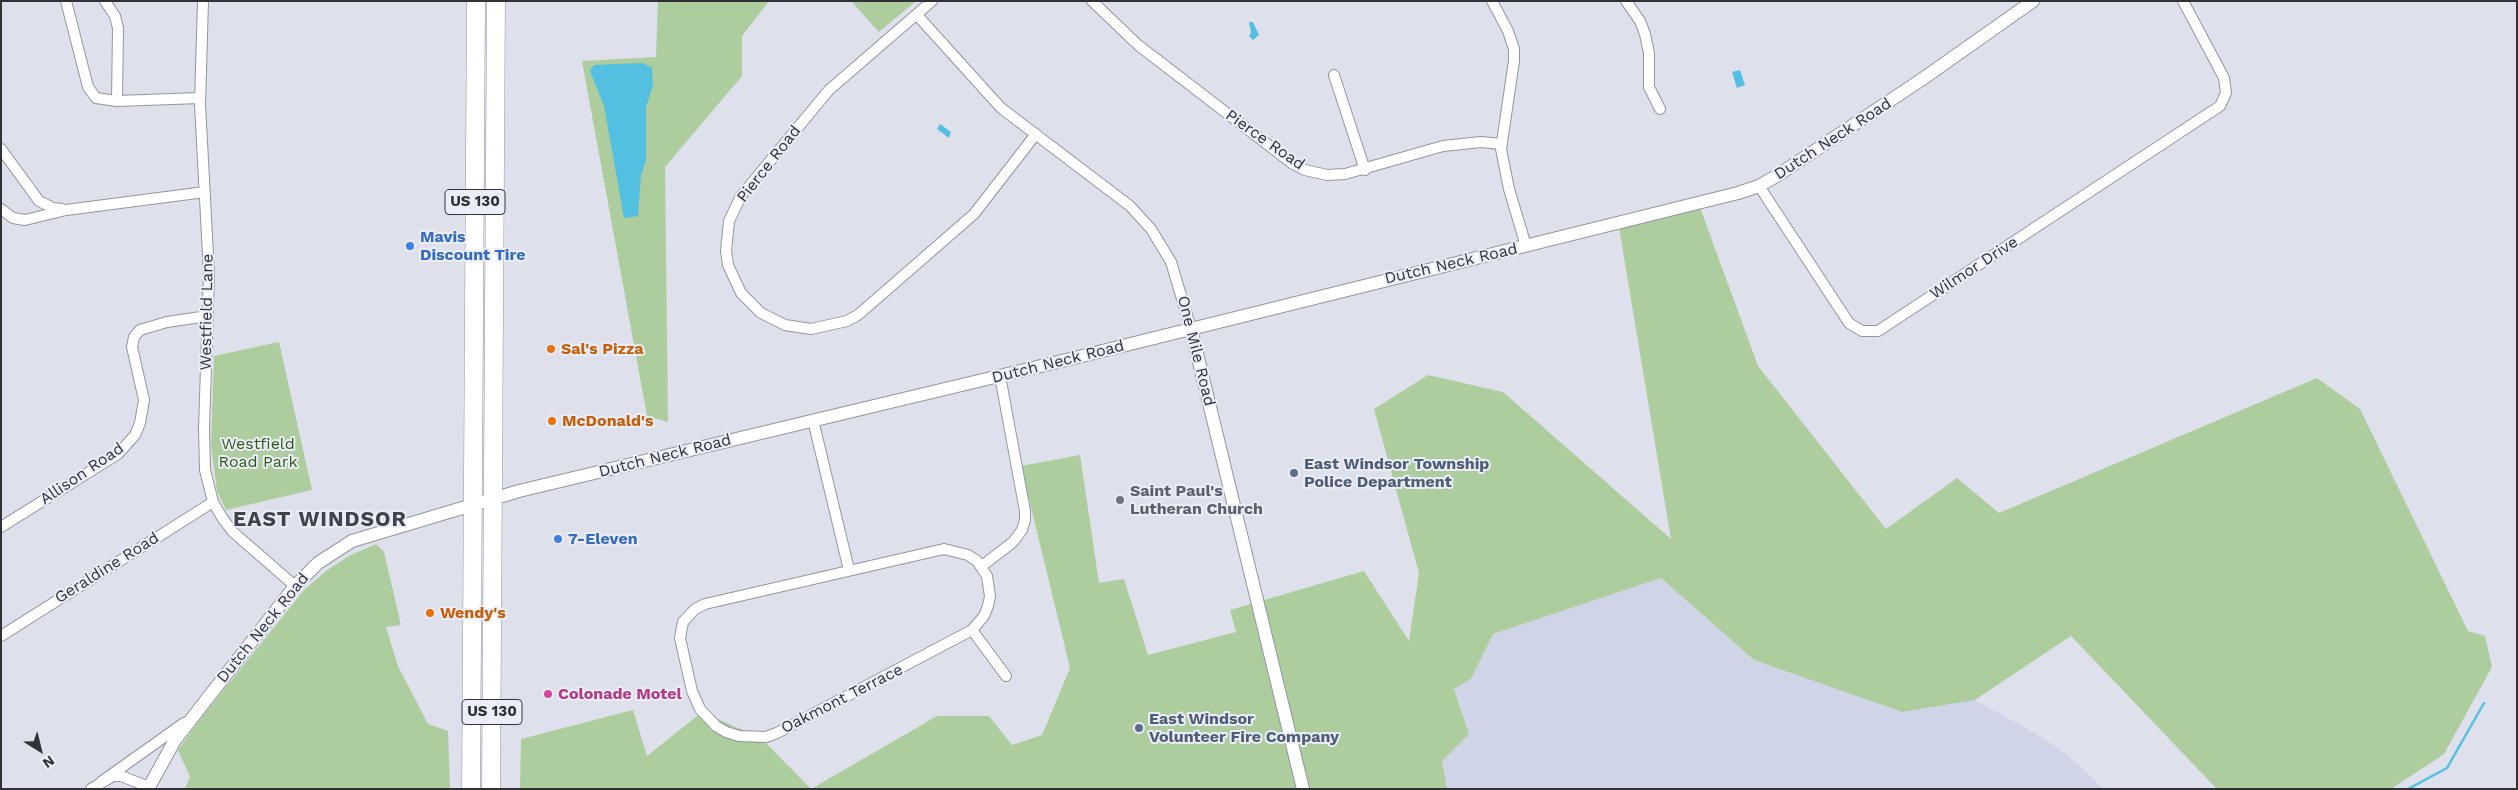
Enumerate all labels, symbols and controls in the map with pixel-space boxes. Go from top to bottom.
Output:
street label: Dutch Neck Road [1771,94,1895,184]
street label: Pierce Road [1222,106,1308,174]
street label: Pierce Road [733,122,805,206]
road number: US 130 [445,190,505,214]
place label: Mavis Discount Tire [420,227,526,265]
street label: Wilmor Drive [1926,232,2022,304]
street label: Dutch Neck Road [1383,239,1519,289]
marker: Mavis Discount Tire [404,240,416,252]
street label: Westfield Lane [196,253,218,371]
street label: One Mile Road [1173,294,1219,408]
street label: Dutch Neck Road [990,336,1126,388]
place label: Sal's Pizza [561,339,643,359]
marker: Sal's Pizza [545,343,557,355]
place label: McDonald's [562,411,654,431]
marker: McDonald's [546,415,558,427]
street label: Dutch Neck Road [597,430,733,482]
park label: Westfield Road Park [219,434,297,472]
street label: Allison Road [36,439,128,509]
place label: East Windsor Township Police Department [1304,454,1489,492]
marker: East Windsor Township Police Department [1288,467,1300,479]
place label: Saint Paul's Lutheran Church [1130,481,1263,519]
marker: Saint Paul's Lutheran Church [1114,494,1126,506]
district label: EAST WINDSOR [231,507,409,533]
street label: Geraldine Road [51,528,163,608]
place label: 7-Eleven [568,529,638,549]
marker: 7-Eleven [552,533,564,545]
street label: Dutch Neck Road [213,569,313,687]
place label: Wendy's [440,603,506,623]
marker: Wendy's [424,607,436,619]
street label: Oakmont Terrace [778,660,906,738]
place label: Colonade Motel [558,684,682,704]
marker: Colonade Motel [542,688,554,700]
road number: US 130 [462,700,522,724]
place label: East Windsor Volunteer Fire Company [1149,709,1339,747]
marker: East Windsor Volunteer Fire Company [1133,722,1145,734]
north arrow [15,725,65,775]
text: N [40,753,58,772]

